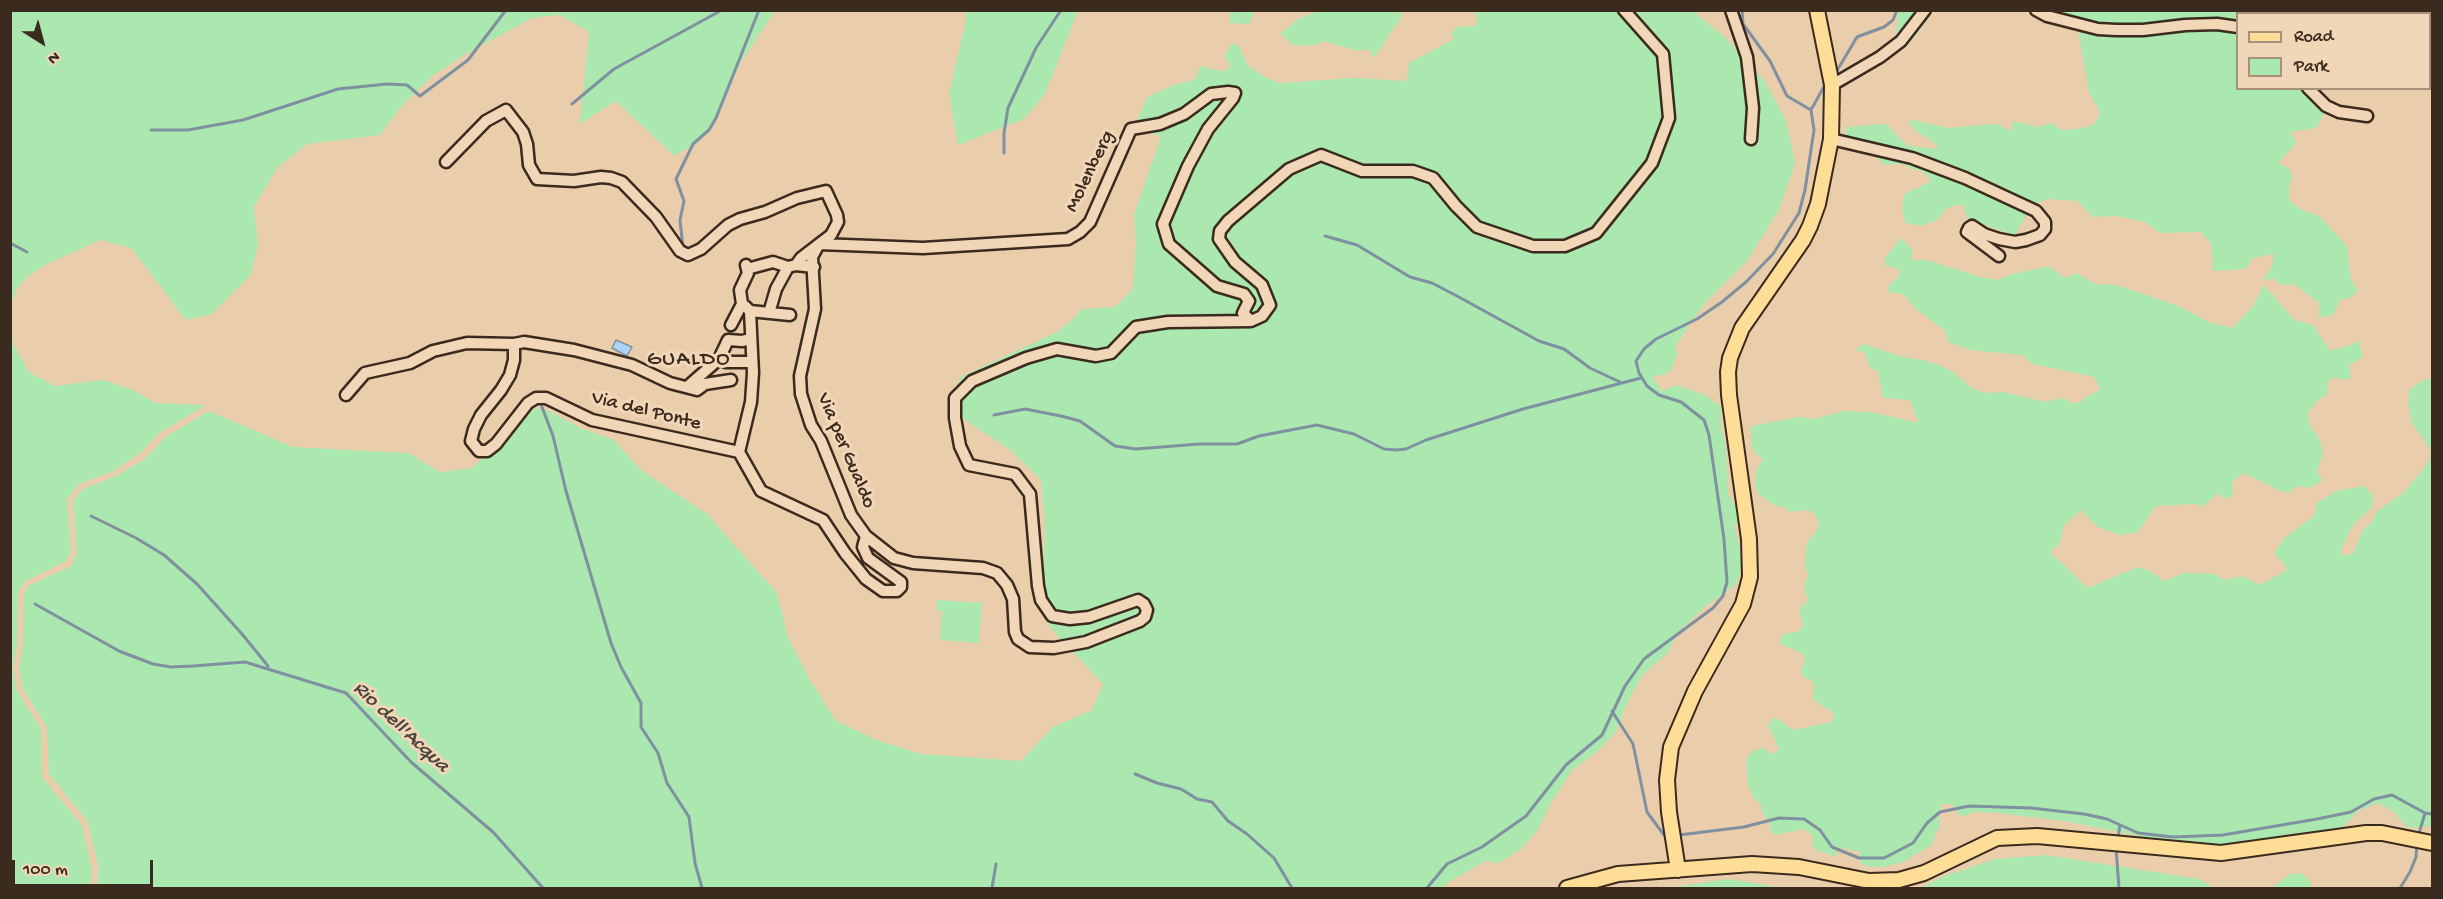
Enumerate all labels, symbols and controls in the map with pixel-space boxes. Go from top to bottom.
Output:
north arrow [12,12,72,72]
legend [2236,12,2431,90]
text: Road [2294,27,2333,48]
text: N [43,46,63,68]
text: Park [2294,57,2328,78]
street label: Molenberg [1061,127,1121,217]
district label: GUALDO [647,348,731,374]
street label: Via del Ponte [589,387,703,437]
street label: Via per Gualdo [810,390,880,512]
water label: Rio dell'Acqua [347,677,453,779]
scale bar [15,848,156,886]
text: 100 m [23,860,68,881]

